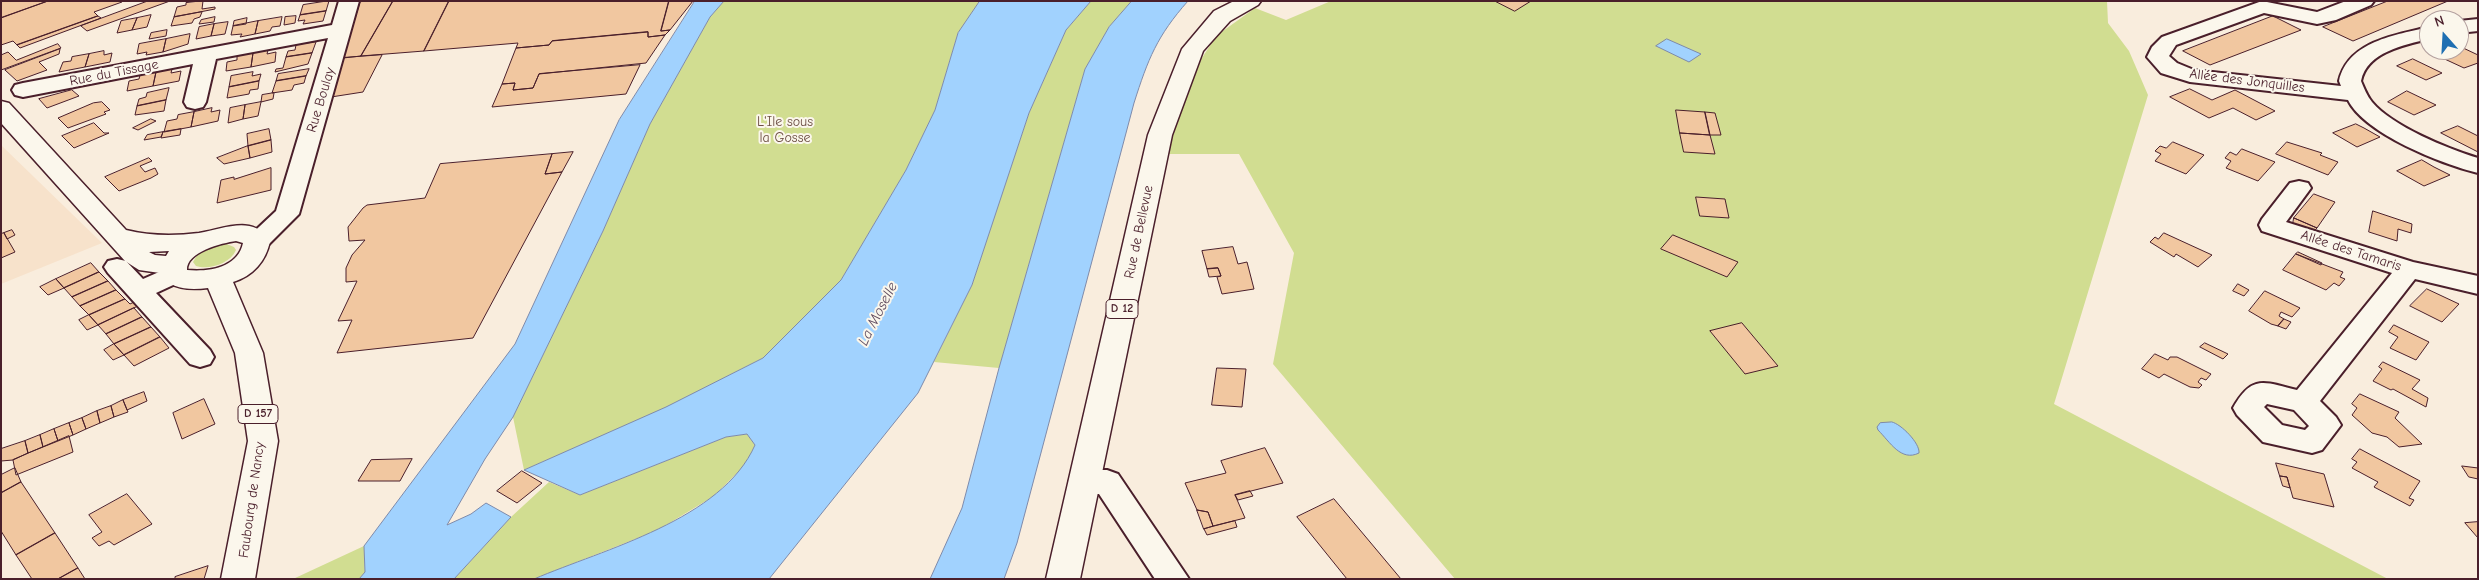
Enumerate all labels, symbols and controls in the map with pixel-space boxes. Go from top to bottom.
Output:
north arrow [2419,10,2469,60]
text: N [2432,12,2446,31]
street label: Rue du Tissage [68,56,160,90]
street label: Rue Boulay [303,66,339,134]
street label: Allée des Jonquilles [2188,66,2306,96]
park label: L'Ile sous la Gosse [757,114,813,146]
street label: Rue de Bellevue [1121,184,1157,280]
street label: Allée des Tamaris [2299,227,2403,275]
water label: La Moselle [854,279,902,349]
road number: D 12 [1106,300,1138,318]
road number: D 157 [238,404,278,424]
street label: Faubourg de Nancy [236,441,268,559]

